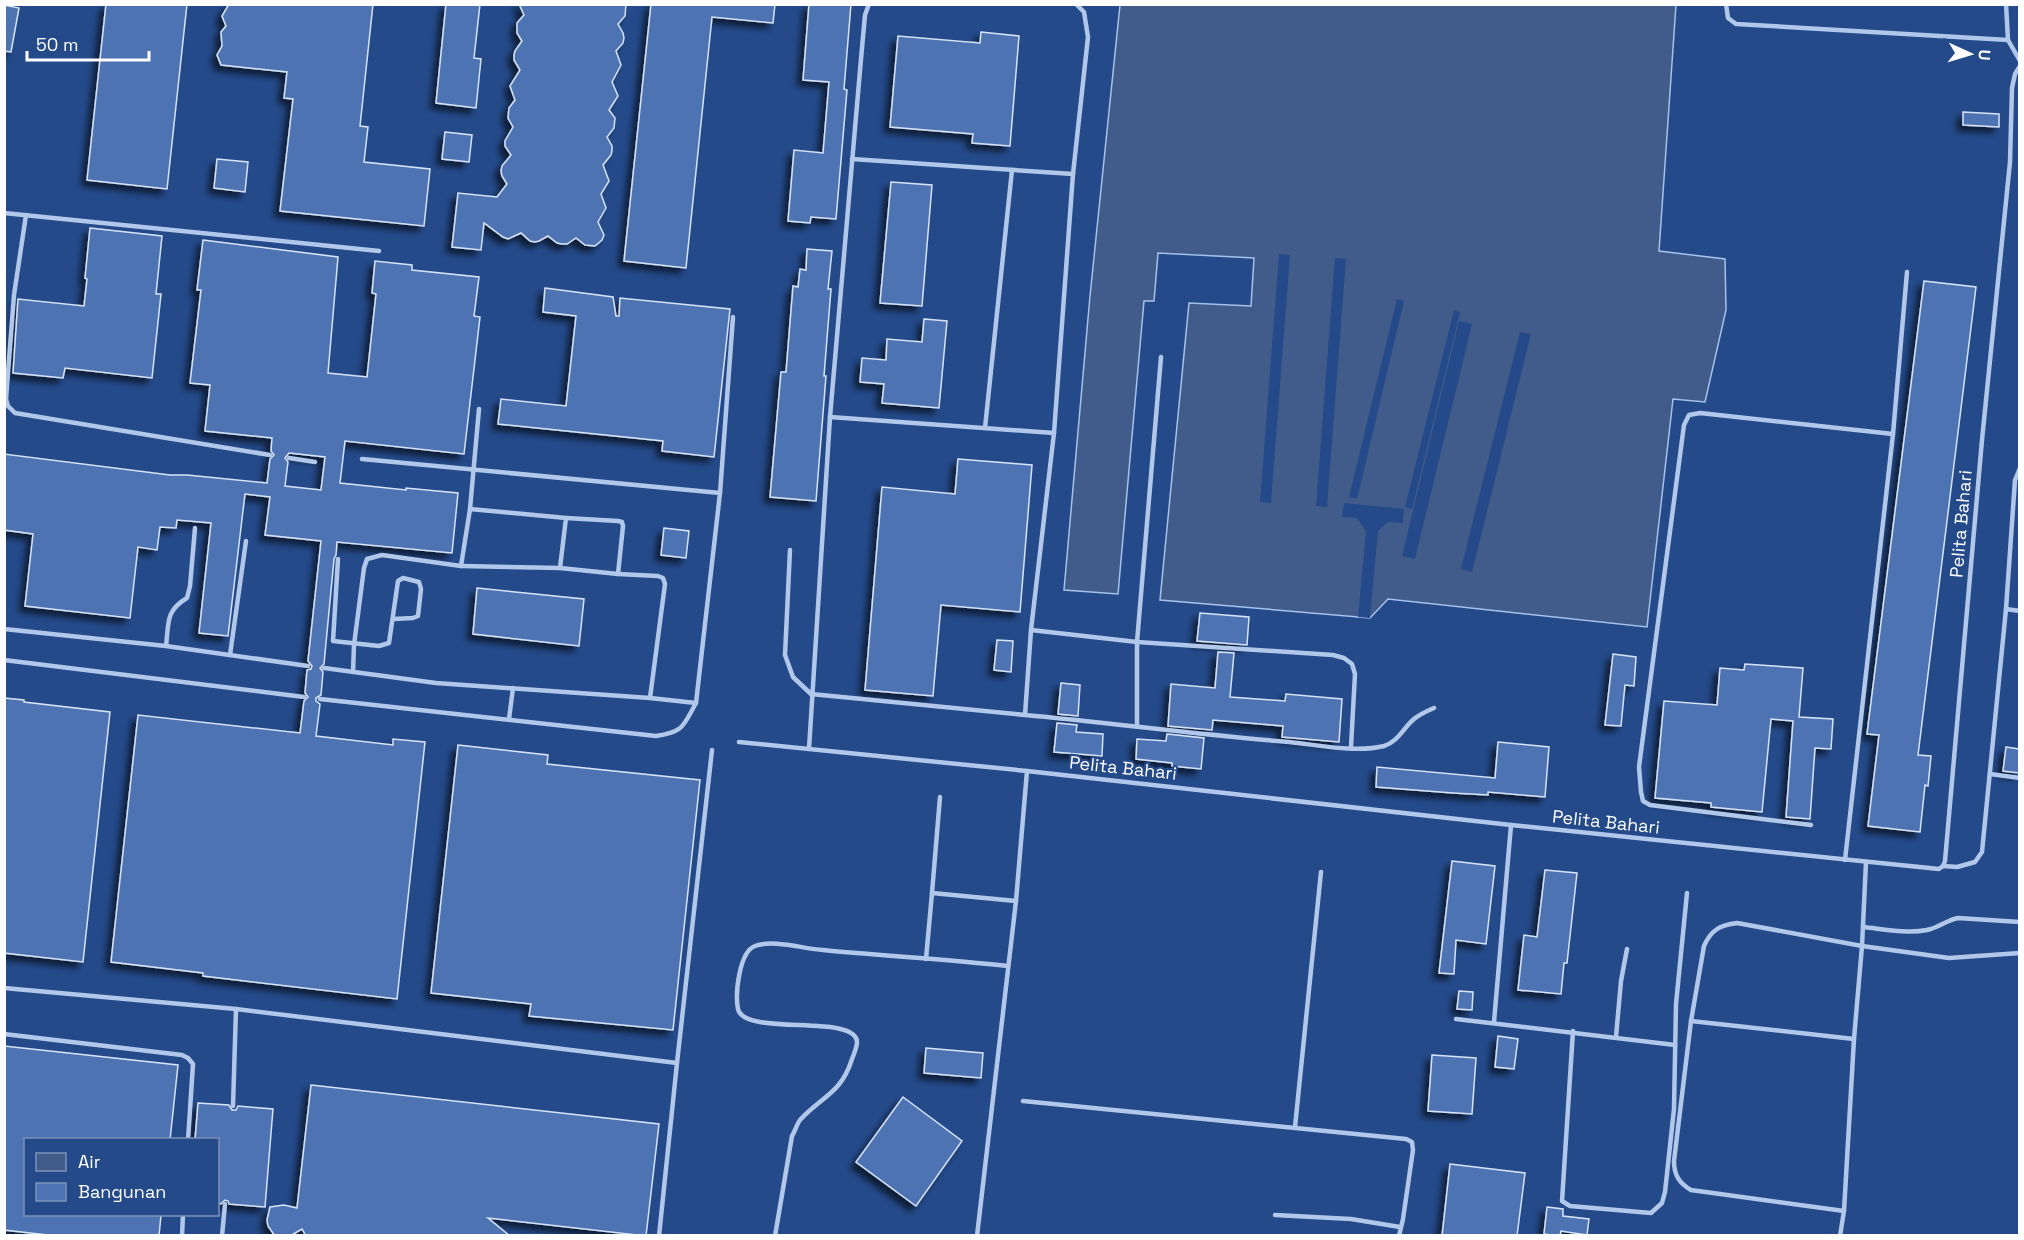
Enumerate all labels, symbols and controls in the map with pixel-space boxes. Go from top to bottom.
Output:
scale bar [27,24,148,62]
north arrow [1940,24,2000,84]
text: 50 m [36,33,78,56]
text: U [1974,49,1995,61]
street label: Pelita Bahari [1944,469,1977,579]
street label: Pelita Bahari [1068,750,1178,785]
street label: Pelita Bahari [1551,804,1661,839]
legend [24,1138,219,1216]
text: Air [78,1150,101,1173]
text: Bangunan [78,1180,166,1203]

